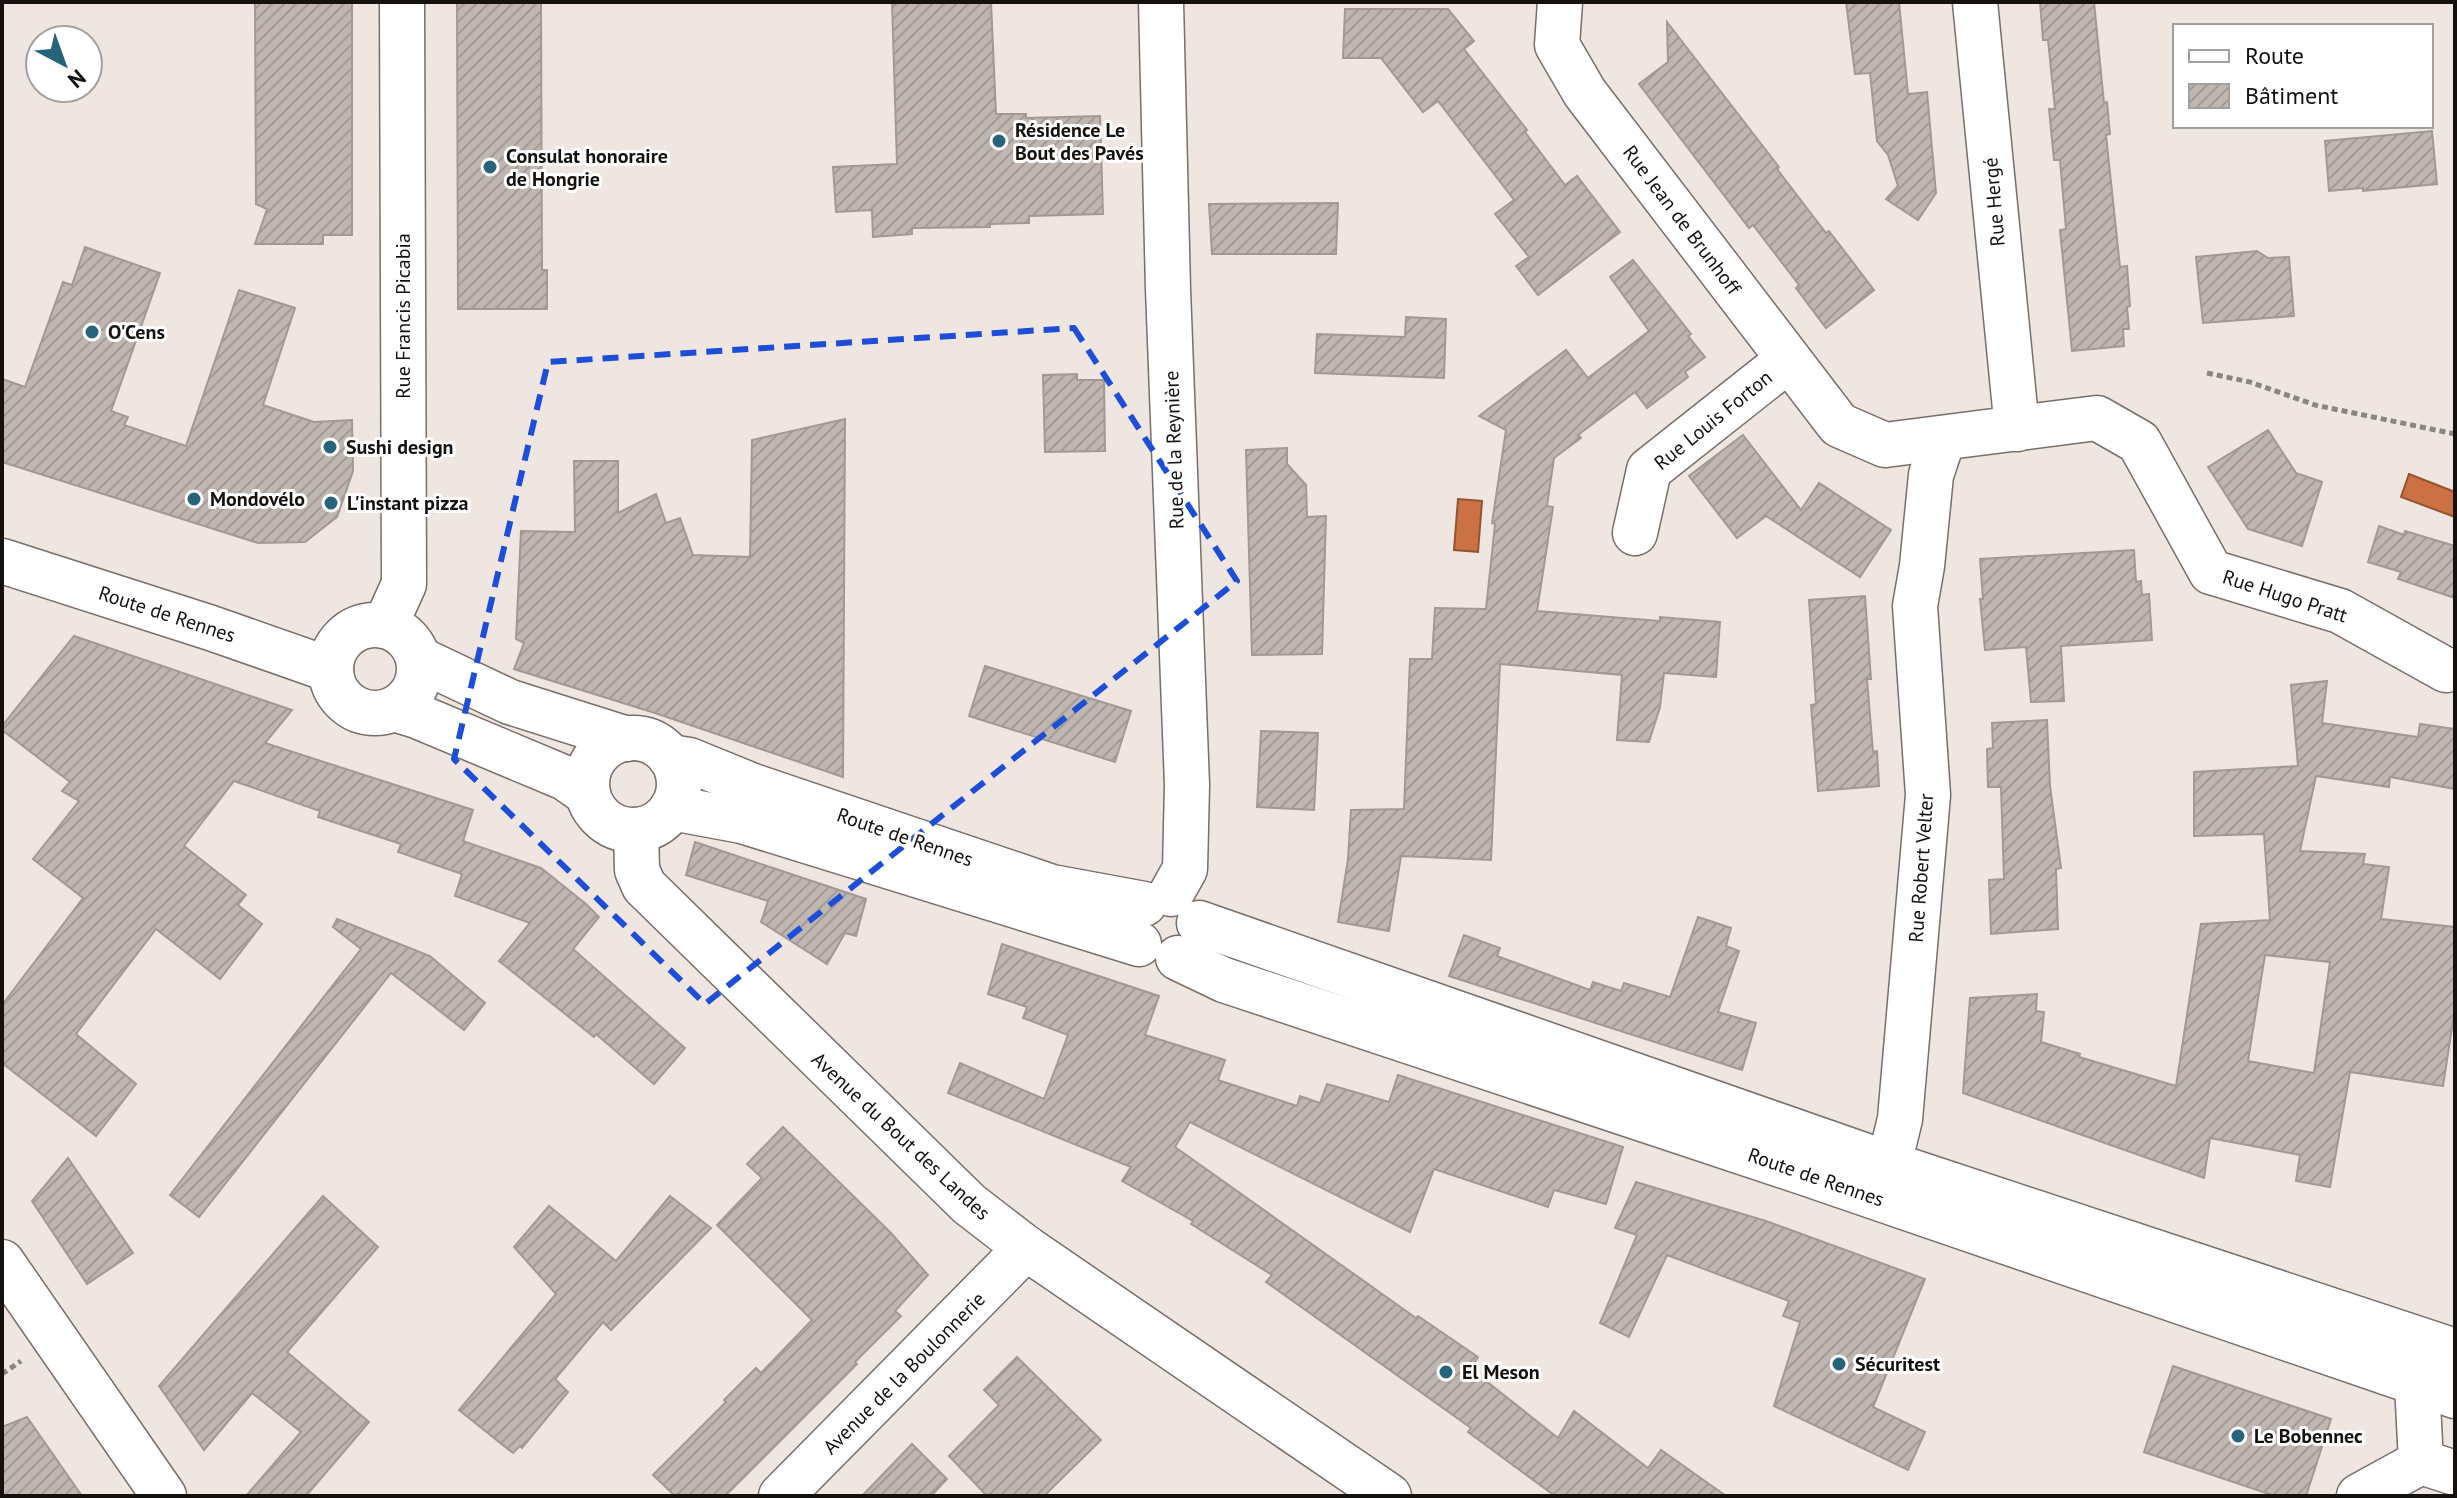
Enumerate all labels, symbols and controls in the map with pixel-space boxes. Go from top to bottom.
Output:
north arrow [24,24,104,104]
legend [2173,24,2433,128]
text: Route [2245,40,2304,71]
text: N [62,64,92,94]
text: Bâtiment [2245,80,2338,111]
place label: Résidence Le Bout des Pavés [1015,117,1144,166]
marker: Résidence Le Bout des Pavés [990,132,1008,150]
street label: Rue Jean de Brunhoff [1617,140,1748,301]
place label: Consulat honoraire de Hongrie [506,143,668,192]
street label: Rue Hergé [1977,156,2011,248]
marker: Consulat honoraire de Hongrie [481,158,499,176]
street label: Rue Francis Picabia [390,233,416,399]
place label: O'Cens [108,319,165,345]
marker: O'Cens [83,323,101,341]
street label: Rue Louis Forton [1649,364,1777,476]
street label: Rue de la Reynière [1158,370,1190,530]
place label: Sushi design [346,434,454,460]
marker: Sushi design [321,438,339,456]
place label: Mondovélo [210,486,305,512]
marker: Mondovélo [185,490,203,508]
place label: L'instant pizza [347,490,469,516]
marker: L'instant pizza [322,494,340,512]
street label: Rue Hugo Pratt [2219,564,2351,628]
street label: Route de Rennes [95,580,239,648]
street label: Rue Robert Velter [1903,792,1939,943]
street label: Route de Rennes [833,802,977,872]
street label: Avenue du Bout des Landes [806,1046,996,1226]
street label: Route de Rennes [1744,1142,1888,1212]
street label: Avenue de la Boulonnerie [817,1286,991,1460]
place label: Sécuritest [1855,1351,1940,1377]
marker: Sécuritest [1830,1355,1848,1373]
place label: El Meson [1462,1359,1540,1385]
marker: El Meson [1437,1363,1455,1381]
place label: Le Bobennec [2254,1423,2363,1449]
marker: Le Bobennec [2229,1427,2247,1445]

